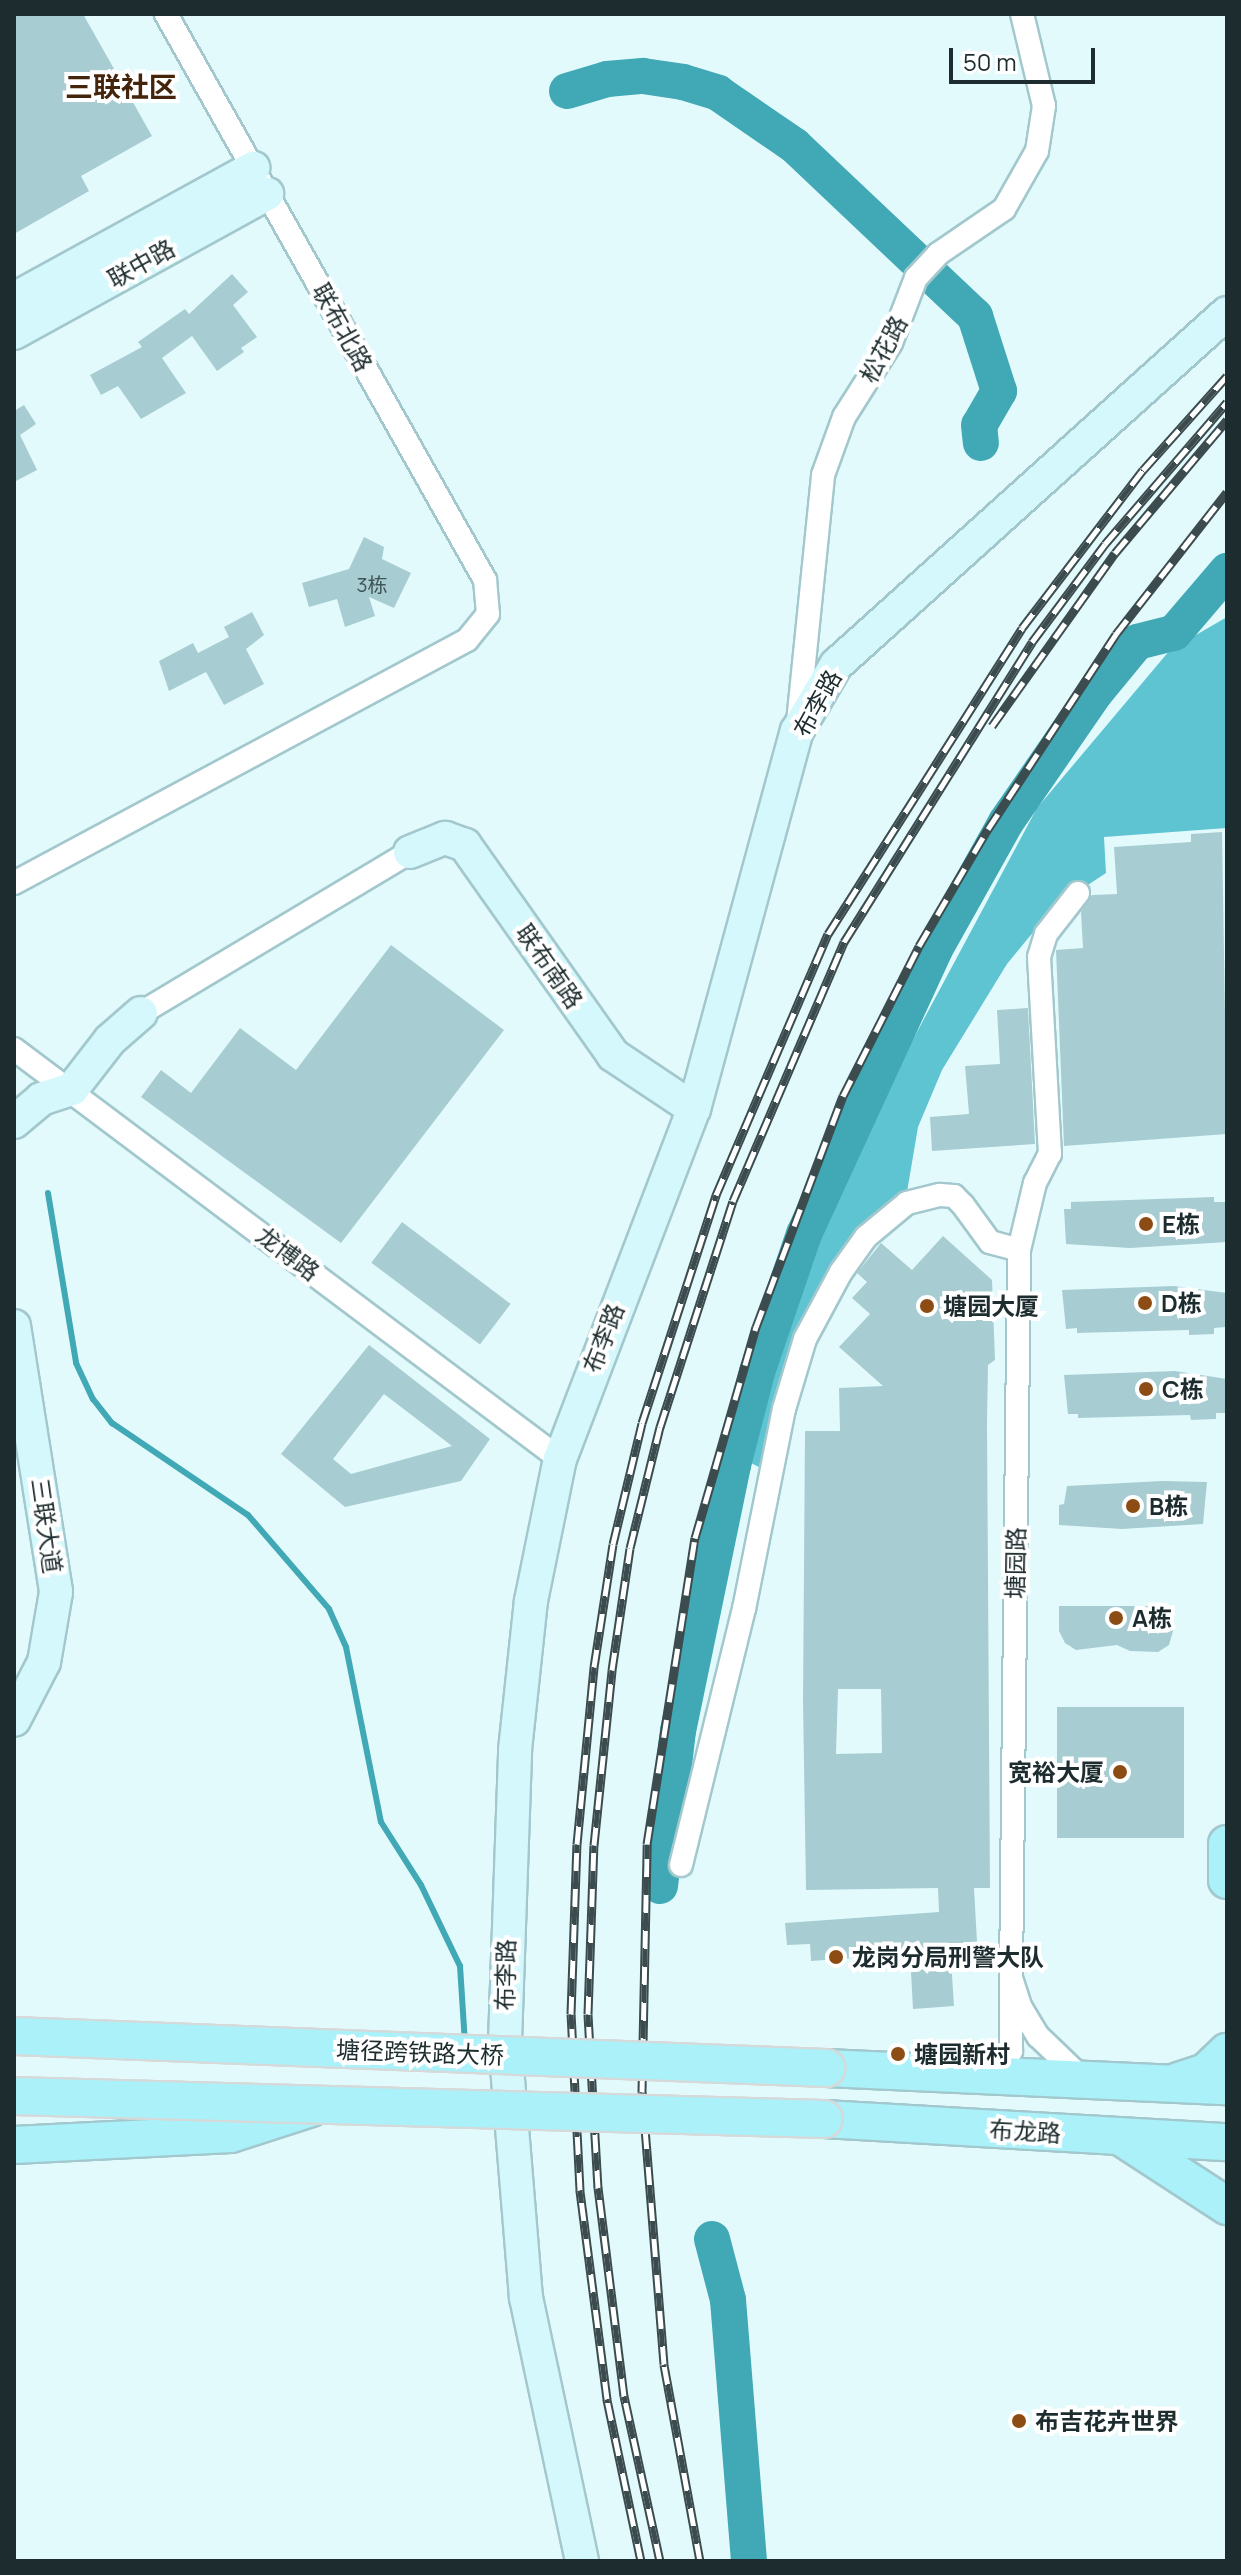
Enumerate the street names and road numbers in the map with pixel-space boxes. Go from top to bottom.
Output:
street label: 联中路 [103,233,179,293]
street label: 联布北路 [307,278,379,376]
street label: 松花路 [853,310,913,388]
street label: 布李路 [787,665,847,741]
street label: 联布南路 [511,918,589,1014]
street label: 龙博路 [251,1220,325,1286]
street label: 布李路 [577,1299,629,1377]
street label: 三联大道 [26,1476,68,1576]
street label: 塘园路 [1000,1527,1030,1599]
street label: 布李路 [490,1939,520,2011]
street label: 塘径跨铁路大桥 [336,2035,504,2069]
street label: 布龙路 [988,2115,1062,2147]

